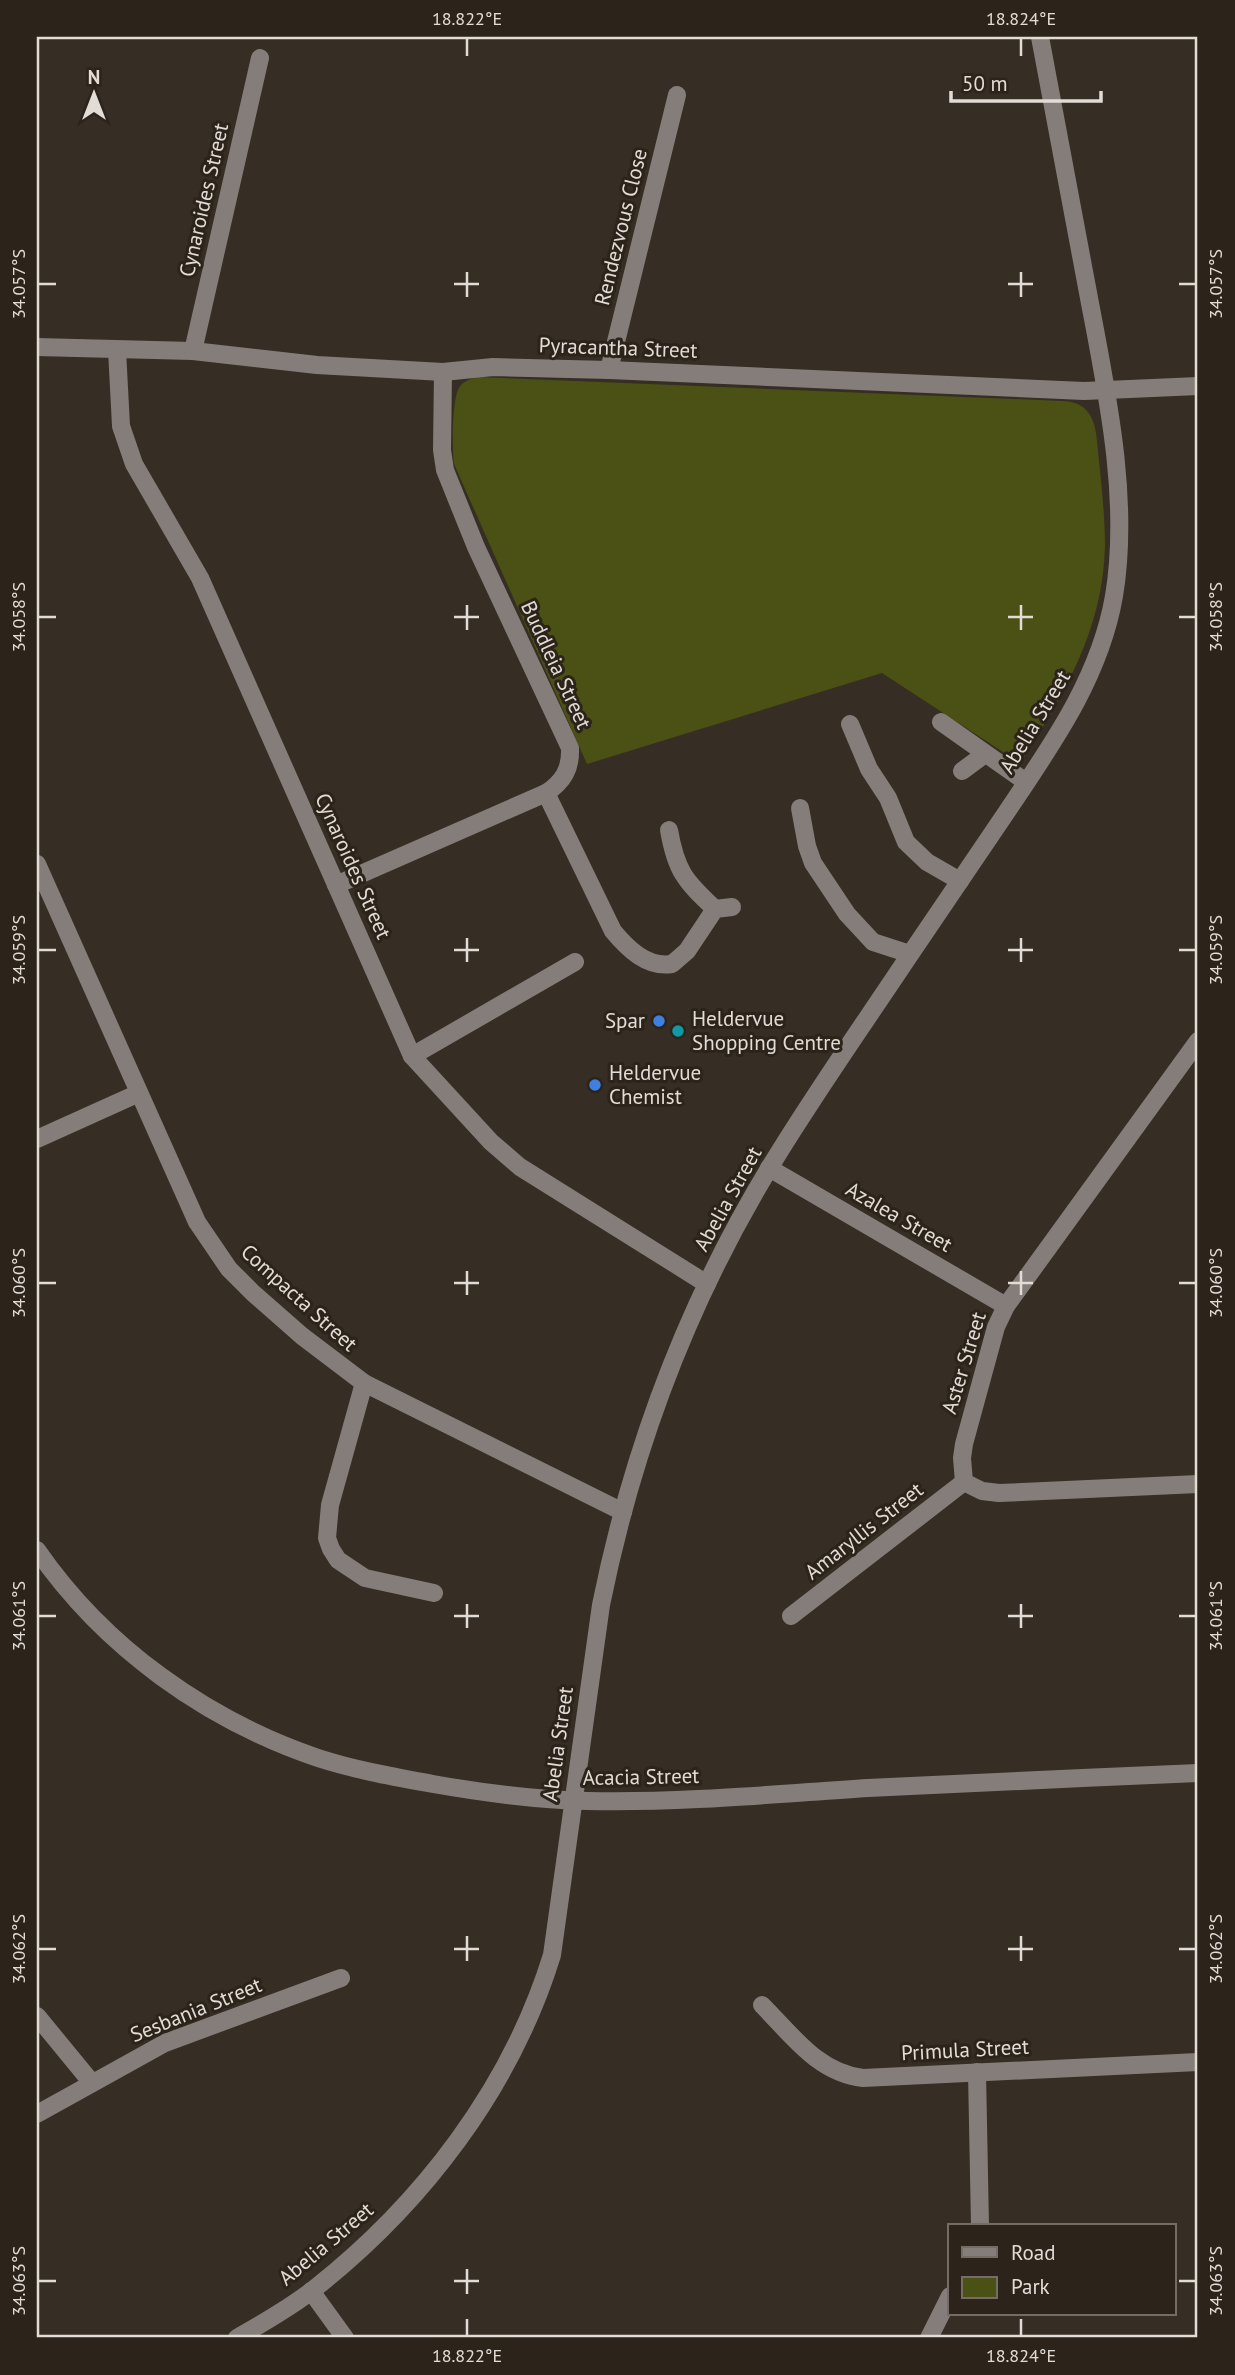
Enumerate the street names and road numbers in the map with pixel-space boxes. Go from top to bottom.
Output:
street label: Cynaroides Street [173,120,234,279]
street label: Rendezvous Close [588,146,653,308]
street label: Pyracantha Street [538,331,698,364]
street label: Buddleia Street [515,596,598,733]
street label: Abelia Street [993,665,1076,778]
street label: Cynaroides Street [309,789,398,943]
street label: Abelia Street [688,1142,767,1256]
street label: Azalea Street [841,1175,957,1258]
street label: Compacta Street [235,1238,363,1357]
street label: Aster Street [935,1309,992,1417]
street label: Amaryllis Street [799,1476,928,1585]
street label: Abelia Street [536,1685,579,1803]
street label: Acacia Street [582,1762,700,1791]
street label: Sesbania Street [126,1971,265,2048]
street label: Primula Street [900,2033,1030,2066]
street label: Abelia Street [273,2196,379,2291]

